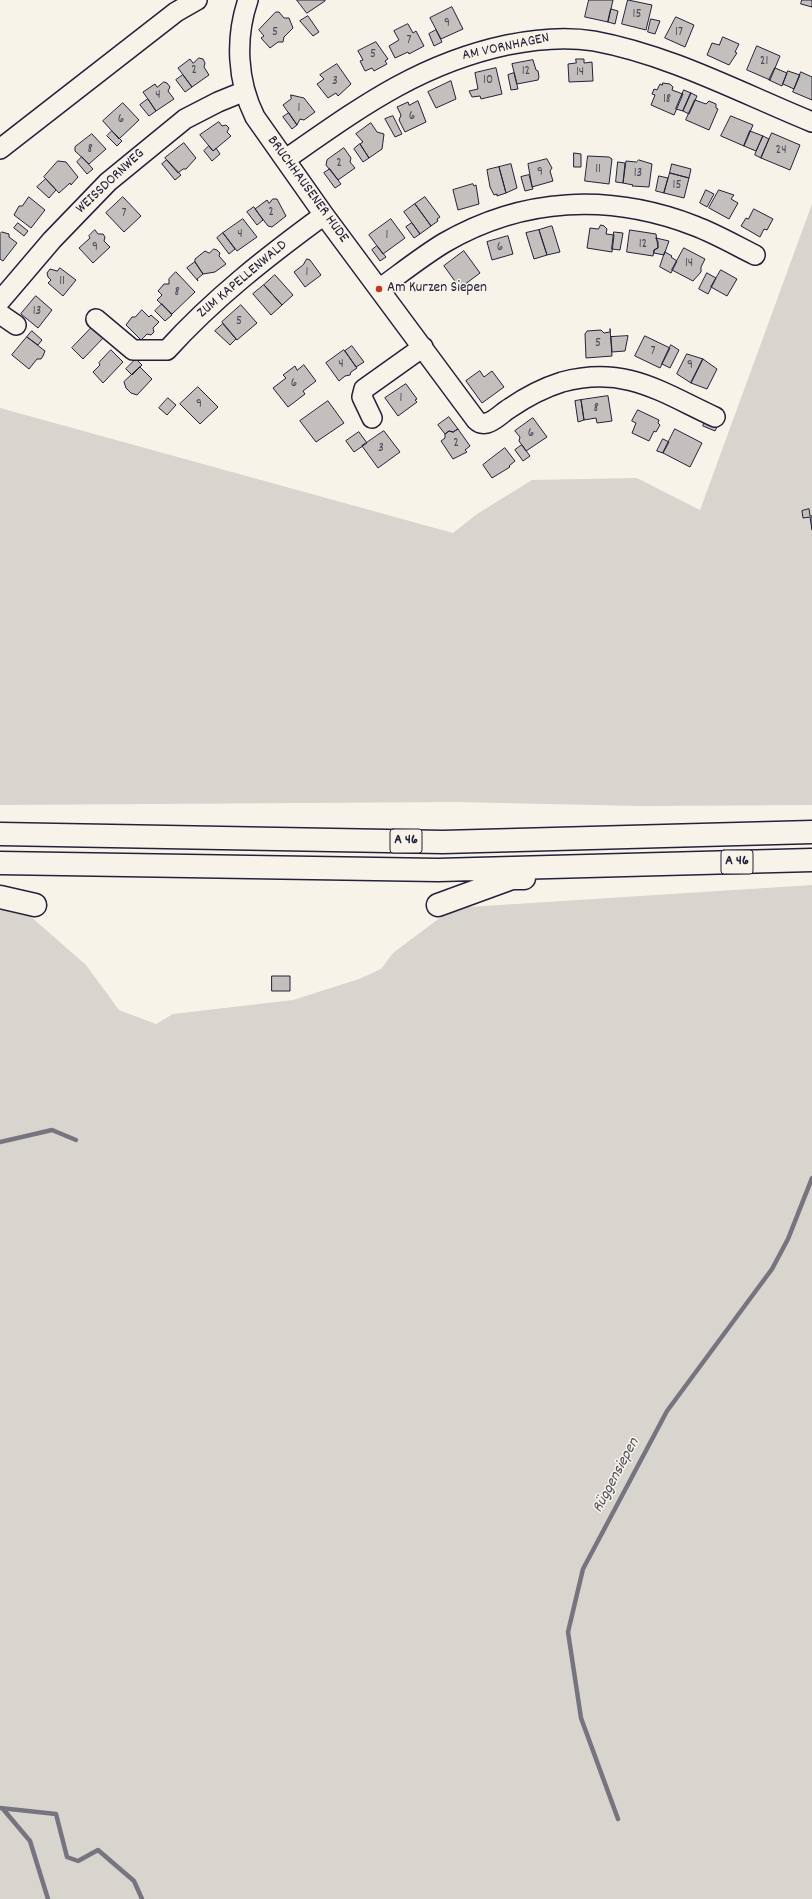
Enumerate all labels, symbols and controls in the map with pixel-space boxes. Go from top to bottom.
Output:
house number: 15 [633,7,641,23]
house number: 9 [444,16,450,32]
house number: 5 [272,25,278,41]
house number: 17 [675,25,683,41]
street label: AM VORNHAGEN [461,30,551,66]
house number: 7 [407,33,411,49]
house number: 5 [370,47,376,63]
house number: 21 [760,54,768,70]
house number: 2 [191,63,197,79]
house number: 12 [522,64,530,80]
house number: 14 [576,65,584,81]
house number: 10 [483,73,493,89]
house number: 3 [332,74,338,90]
house number: 4 [155,88,161,104]
house number: 18 [663,92,671,108]
house number: 1 [298,101,300,117]
house number: 6 [409,109,415,125]
house number: 6 [118,112,124,128]
street label: BRUCHHAUSENER HUDE [262,133,352,247]
house number: 8 [87,142,93,158]
house number: 24 [775,143,787,159]
street label: WEISSDORNWEG [73,146,149,218]
house number: 2 [336,156,342,172]
house number: 11 [595,162,601,178]
house number: 9 [537,165,543,181]
house number: 13 [634,166,642,182]
house number: 15 [673,178,681,194]
house number: 2 [268,205,274,221]
house number: 7 [122,206,126,222]
house number: 4 [237,227,243,243]
house number: 1 [386,228,388,244]
street label: ZUM KAPELLENWALD [194,237,292,323]
house number: 12 [639,237,647,253]
house number: 9 [92,240,98,256]
house number: 6 [497,240,503,256]
house number: 14 [685,256,693,272]
house number: 1 [306,265,308,281]
house number: 11 [59,274,65,290]
place label: Am Kurzen Siepen [387,280,487,298]
marker: Am Kurzen Siepen [374,284,384,294]
house number: 8 [174,285,180,301]
house number: 13 [33,304,41,320]
house number: 5 [236,314,242,330]
house number: 5 [595,336,601,352]
house number: 7 [651,344,655,360]
house number: 4 [338,357,344,373]
house number: 9 [687,358,693,374]
house number: 6 [291,376,297,392]
house number: 1 [400,391,402,407]
house number: 9 [196,397,202,413]
house number: 8 [593,401,599,417]
house number: 6 [528,426,534,442]
house number: 2 [453,436,459,452]
house number: 3 [378,441,384,457]
road number: A 46 [390,829,422,853]
road number: A 46 [721,850,753,874]
water label: Rüggensiepen [589,1435,645,1517]

